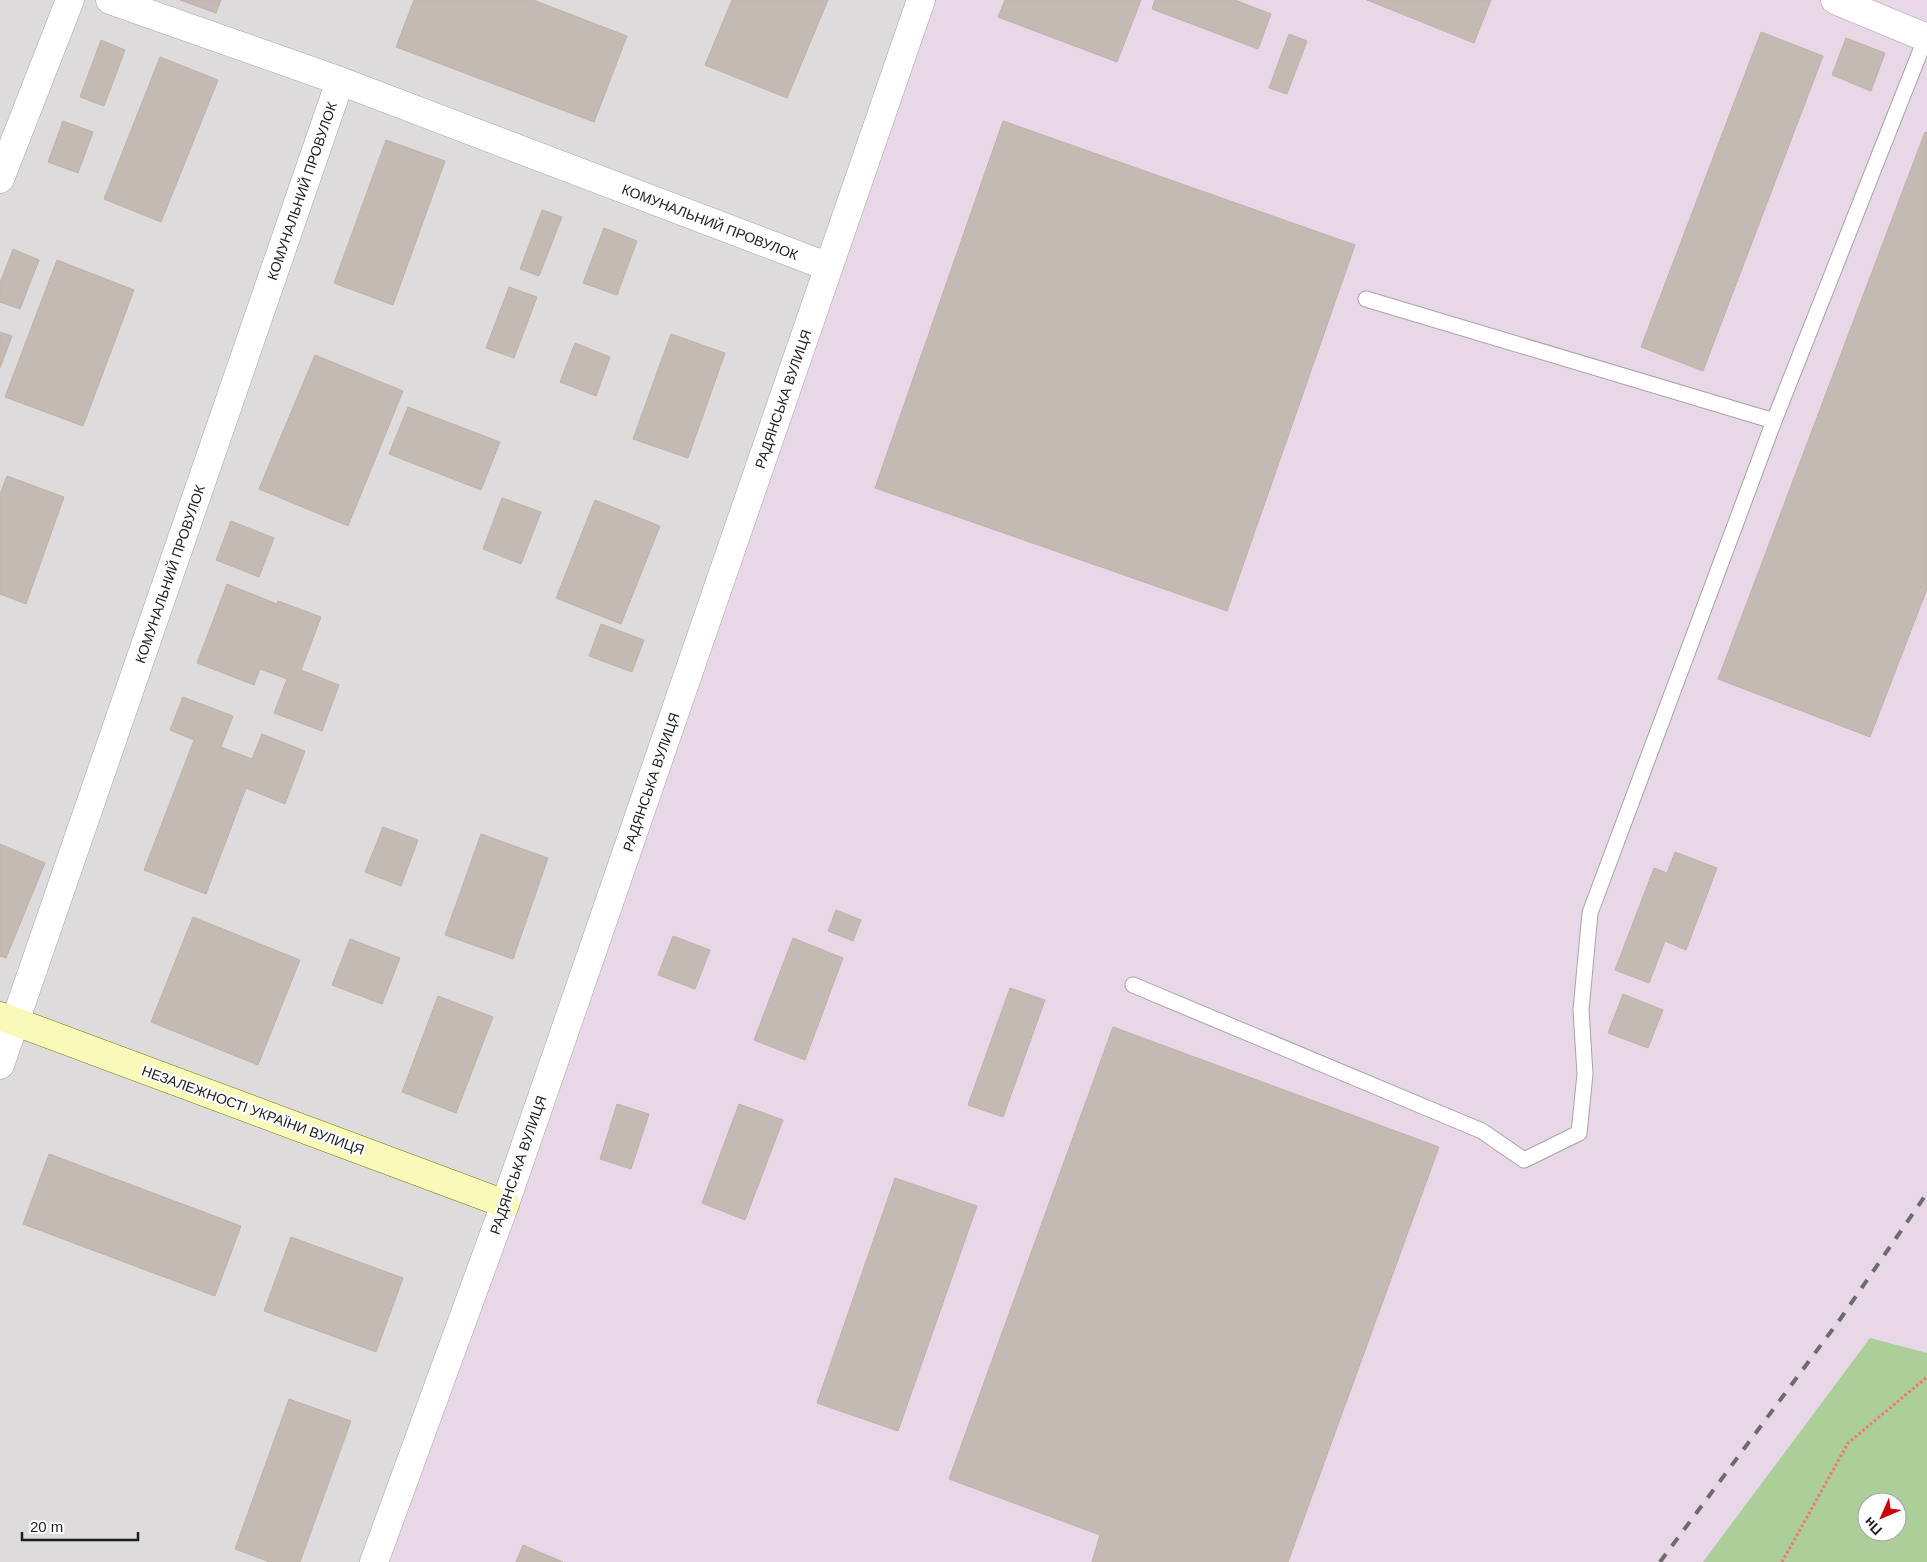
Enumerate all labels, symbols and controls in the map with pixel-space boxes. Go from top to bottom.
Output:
street label: КОМУНАЛЬНИЙ ПРОВУЛОК [263,99,340,282]
street label: КОМУНАЛЬНИЙ ПРОВУЛОК [620,180,801,263]
street label: РАДЯНСЬКА ВУЛИЦЯ [752,328,814,470]
street label: КОМУНАЛЬНИЙ ПРОВУЛОК [131,482,208,665]
street label: РАДЯНСЬКА ВУЛИЦЯ [620,711,682,853]
street label: НЕЗАЛЕЖНОСТІ УКРАЇНИ ВУЛИЦЯ [140,1062,366,1158]
street label: РАДЯНСЬКА ВУЛИЦЯ [487,1094,549,1236]
north arrow [1857,1492,1907,1542]
scale bar [22,1510,139,1542]
text: Пн [1861,1514,1885,1538]
text: 20 m [30,1518,63,1535]

